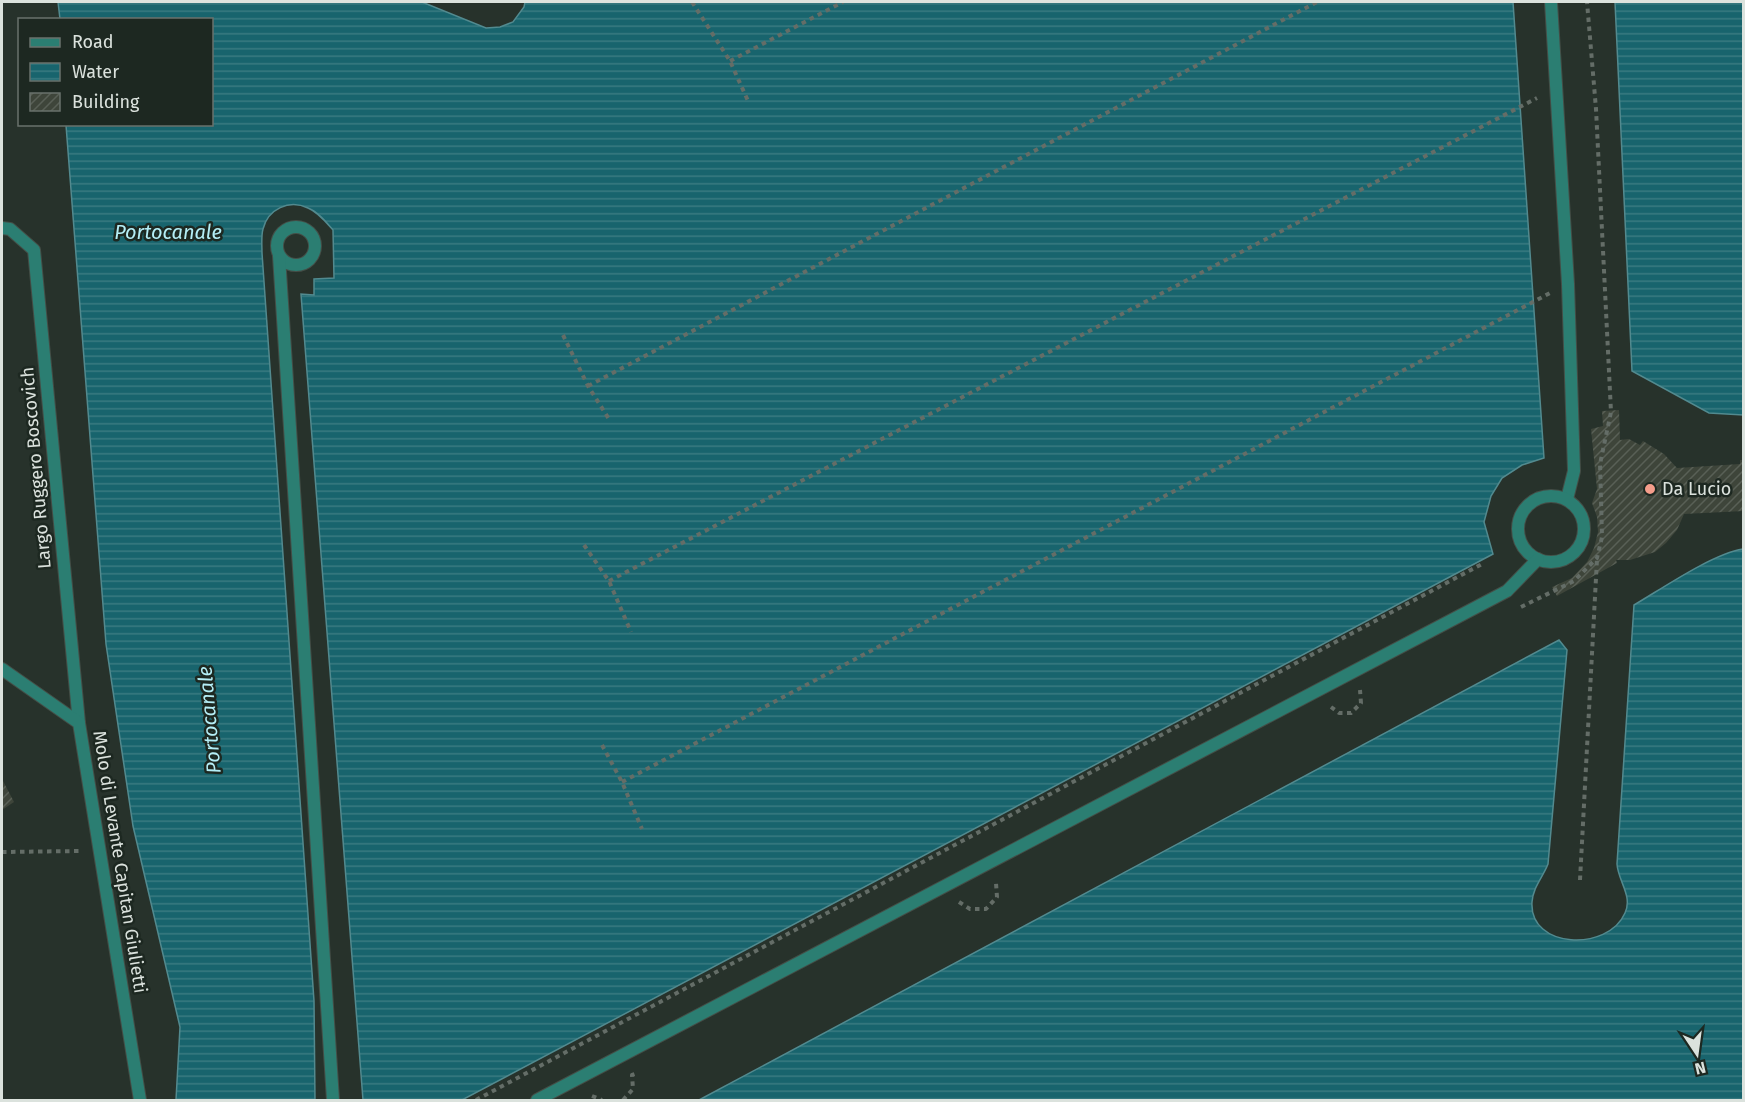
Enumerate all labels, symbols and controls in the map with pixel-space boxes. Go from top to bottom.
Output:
legend [18,18,213,126]
text: Road [72,31,114,53]
text: Water [72,61,119,83]
text: Building [72,91,140,113]
water label: Portocanale [114,220,222,244]
street label: Largo Ruggero Boscovich [16,366,56,570]
place label: Da Lucio [1662,478,1731,500]
marker: Da Lucio [1643,482,1657,496]
water label: Portocanale [192,665,226,775]
street label: Molo di Levante Capitan Giulietti [88,729,152,995]
north arrow [1667,1024,1727,1084]
text: N [1693,1058,1708,1079]

